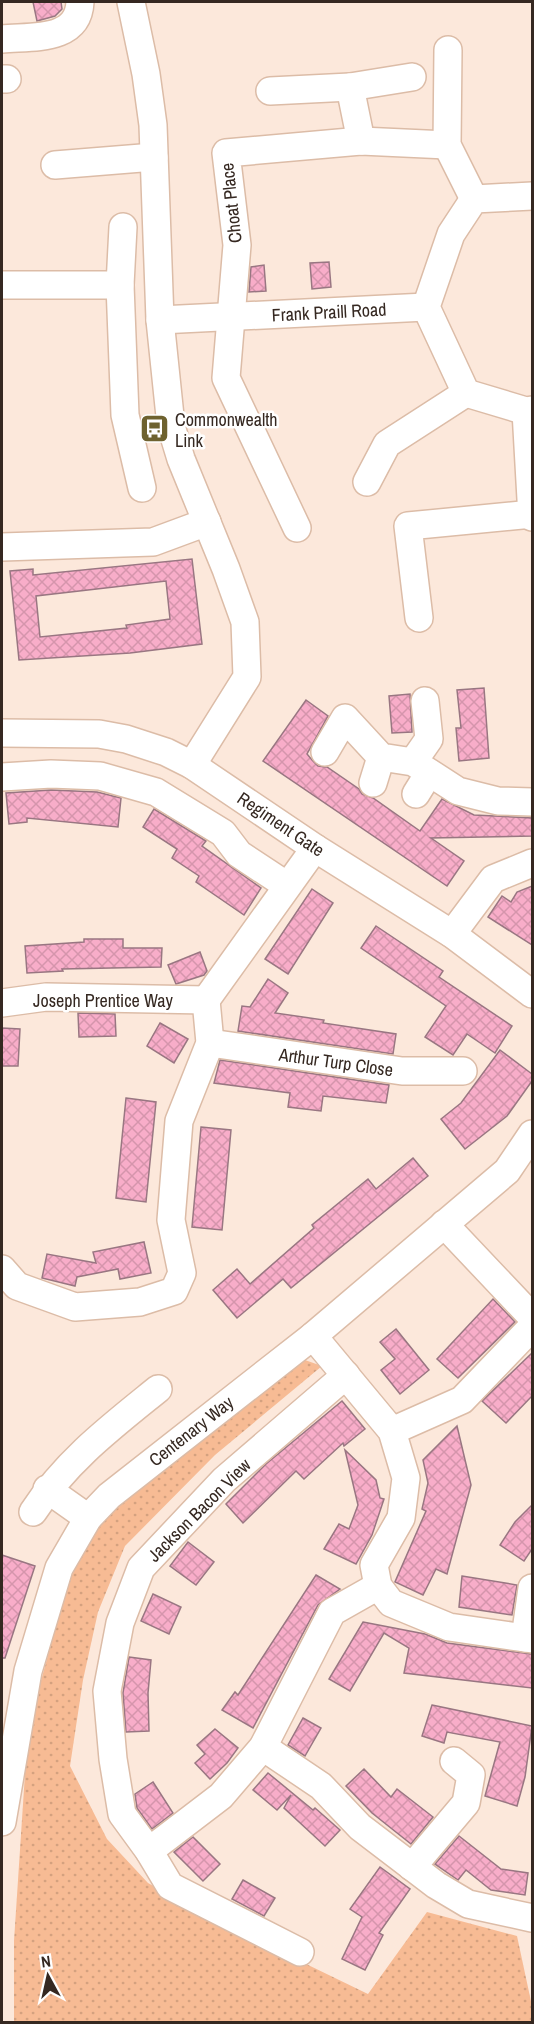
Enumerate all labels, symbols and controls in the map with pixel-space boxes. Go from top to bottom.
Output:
street label: Choat Place [214,162,248,244]
street label: Frank Praill Road [271,297,387,327]
place label: Commonwealth Link [175,407,278,453]
bus stop icon: Commonwealth Link [138,413,170,445]
street label: Regiment Gate [233,786,329,862]
street label: Joseph Prentice Way [33,988,173,1013]
street label: Arthur Turp Close [276,1041,395,1082]
street label: Centenary Way [143,1390,239,1472]
street label: Jackson Bacon View [142,1453,256,1567]
north arrow [18,1946,78,2006]
text: N [40,1950,52,1973]

